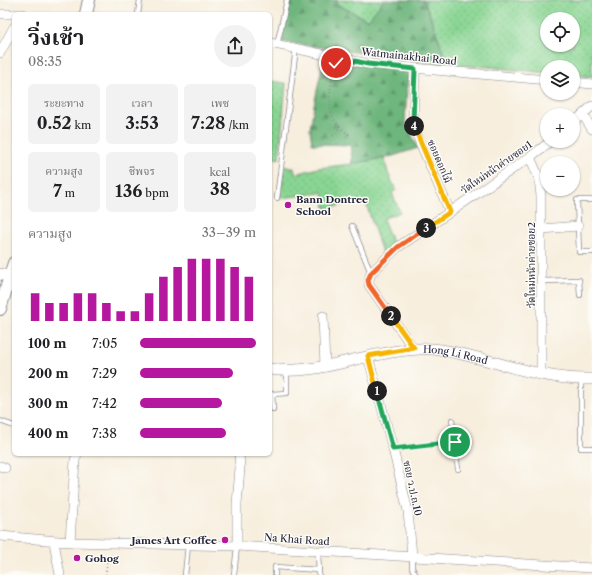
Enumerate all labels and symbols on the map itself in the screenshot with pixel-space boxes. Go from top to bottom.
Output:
street label: Watmainakhai Road [360,45,457,68]
pin [319,46,353,80]
pin: 4 [404,116,424,136]
street label: ซอยดอกไม้ [425,137,455,185]
street label: วัดใหม่หน้าค่ายซอย1 [457,137,535,197]
place label: Bann Dontree School [296,193,368,218]
marker: Bann Dontree School [283,200,293,210]
pin: 3 [416,218,436,238]
street label: วัดใหม่หน้าค่ายซอย2 [524,222,538,308]
pin: 2 [381,306,401,326]
street label: Hong Li Road [423,343,489,367]
pin: 1 [367,381,387,401]
pin [438,425,472,459]
street label: ซอย ว.ป.ถ.10 [400,459,425,517]
street label: Na Khai Road [264,531,330,548]
place label: James Art Coffee [129,534,217,547]
marker: James Art Coffee [220,535,230,545]
place label: Gohog [85,552,119,565]
marker: Gohog [72,553,82,563]

